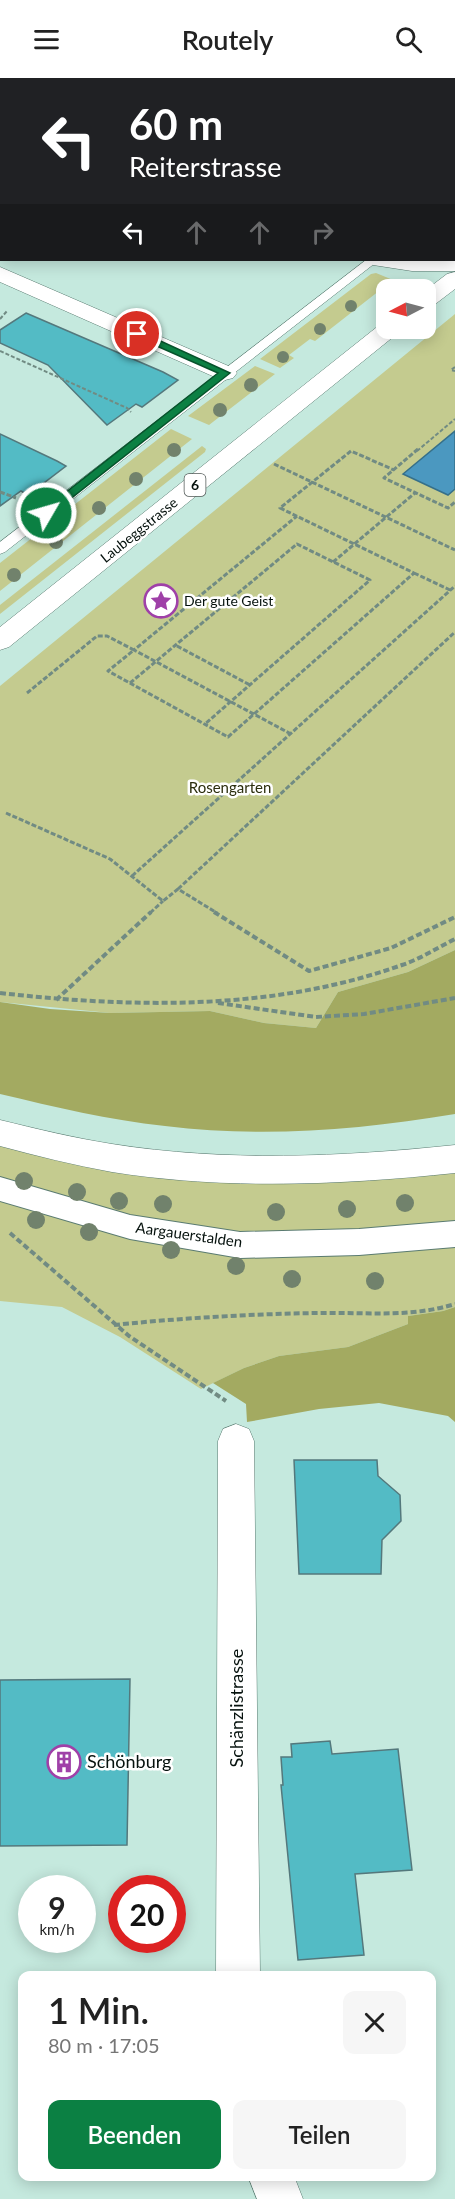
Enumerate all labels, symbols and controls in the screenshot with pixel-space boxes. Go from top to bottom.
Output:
icon: menu [30,23,63,56]
text: Routely [182,23,273,56]
icon: search [392,23,425,56]
text: 60 m [129,99,223,149]
icon: left [30,102,108,180]
text: Reiterstrasse [129,150,281,183]
icon: left [117,216,150,249]
icon: ahead [180,216,213,249]
icon: ahead [243,216,276,249]
icon: right [306,216,339,249]
north arrow [376,279,436,339]
map controls [376,279,436,339]
pin [111,308,162,359]
icon: arrive [120,317,153,350]
road number: 6 [184,474,206,496]
position arrow [14.0,481,78.0,545]
street label: Laubeggstrasse [97,493,181,566]
place icon: Der gute Geist [143,583,179,619]
place label: Der gute Geist [184,592,273,609]
park label: Rosengarten [189,778,271,796]
street label: Aargauerstalden [135,1218,244,1250]
street label: Schänzlistrasse [225,1649,247,1767]
building icon: Schönburg [46,1744,82,1780]
place label: Schönburg [87,1750,171,1772]
speed limit sign: 20 [108,1875,186,1953]
text: 9 [48,1889,66,1925]
text: km/h [39,1920,75,1938]
text: 1 Min. [48,1988,149,2032]
button: close [343,1991,406,2054]
text: 80 m · 17:05 [48,2033,160,2057]
button: Beenden [48,2100,221,2169]
button: Teilen [233,2100,406,2169]

